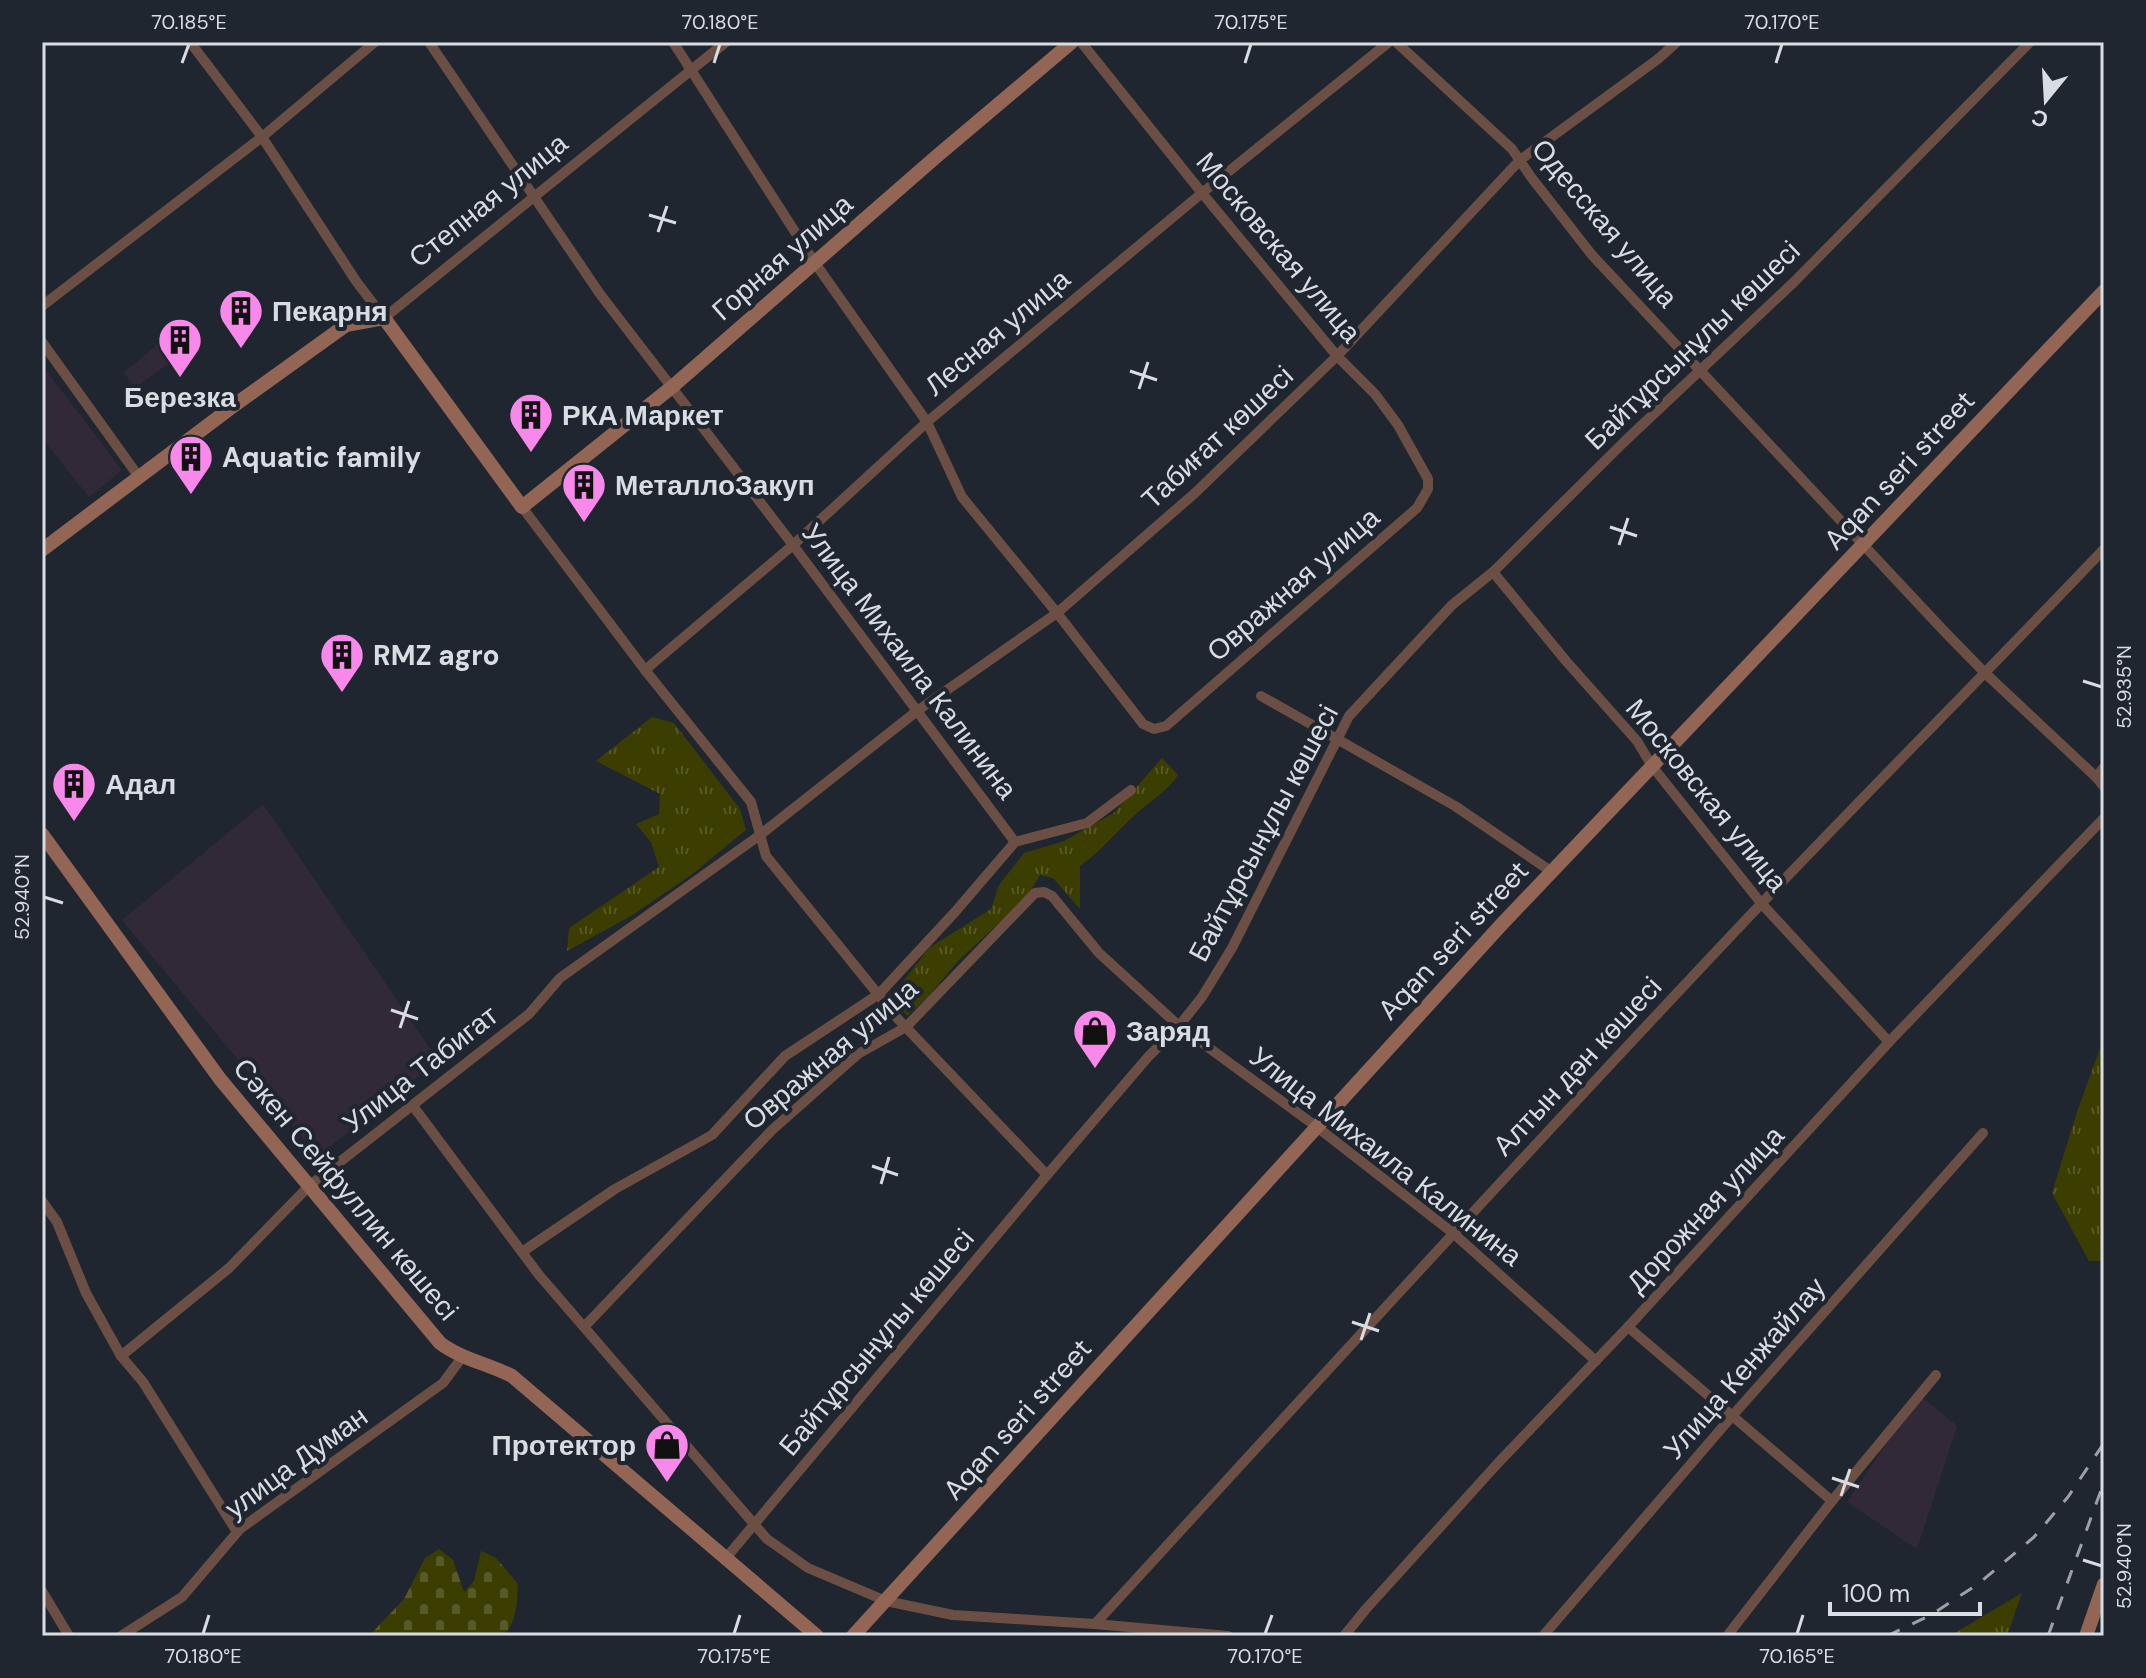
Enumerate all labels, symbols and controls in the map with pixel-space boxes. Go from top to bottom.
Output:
text: 70.185°E [151,9,227,35]
text: 70.180°E [681,9,759,35]
text: 70.175°E [1214,9,1288,35]
text: 70.170°E [1744,9,1820,35]
north arrow [2006,60,2086,140]
text: С [2028,102,2052,135]
street label: Степная улица [401,125,576,276]
street label: Одесская улица [1523,131,1686,316]
street label: Московская улица [1188,144,1370,351]
street label: Горная улица [704,186,861,329]
street label: Байтұрсынұлы көшесі [1577,233,1808,458]
street label: Лесная улица [917,261,1078,404]
building icon: Пекарня [217,287,265,350]
place label: Пекарня [272,293,388,330]
building icon: Березка [156,316,204,379]
street label: Табиғат көшесі [1134,357,1301,517]
place label: Березка [124,379,236,416]
street label: Aqan seri street [1816,383,1983,558]
building icon: РКА Маркет [507,391,555,454]
place label: РКА Маркет [562,397,724,434]
building icon: Aquatic family [167,433,215,496]
place label: Aquatic family [222,439,421,476]
building icon: МеталлоЗакуп [560,461,608,524]
place label: МеталлоЗакуп [615,467,815,504]
street label: Овражная улица [1199,499,1388,670]
street label: Улица Михаила Калинина [794,516,1026,807]
building icon: RMZ agro [318,631,366,694]
place label: RMZ agro [373,637,500,674]
text: 52.935°N [2111,645,2137,729]
street label: Московская улица [1617,691,1796,900]
street label: Байтұрсынұлы көшесі [1180,698,1347,968]
building icon: Адал [50,760,98,823]
place label: Адал [105,766,176,803]
street label: Aqan seri street [1370,853,1537,1028]
text: 52.940°N [9,854,35,940]
street label: Алтын дән көшесі [1485,969,1670,1164]
street label: Овражная улица [735,970,926,1138]
street label: Улица Табигат [335,997,506,1142]
shop icon: Заряд [1071,1007,1119,1070]
place label: Заряд [1126,1013,1210,1050]
street label: Улица Михаила Калинина [1242,1038,1530,1275]
street label: Сәкен Сейфуллин көшесі [225,1050,466,1328]
street label: Дорожная улица [1619,1118,1793,1301]
street label: Байтұрсынұлы көшесі [770,1221,982,1464]
street label: Улица Кенжайлау [1655,1269,1834,1467]
street label: Aqan seri street [935,1331,1100,1508]
street label: улица Думан [217,1398,375,1527]
shop icon: Протектор [643,1421,691,1484]
place label: Протектор [492,1427,636,1464]
text: 52.940°N [2111,1523,2137,1609]
scale bar [1830,1566,1980,1616]
text: 100 m [1842,1578,1910,1609]
text: 70.180°E [164,1643,242,1669]
text: 70.175°E [697,1643,771,1669]
text: 70.170°E [1227,1643,1303,1669]
text: 70.165°E [1759,1643,1835,1669]

